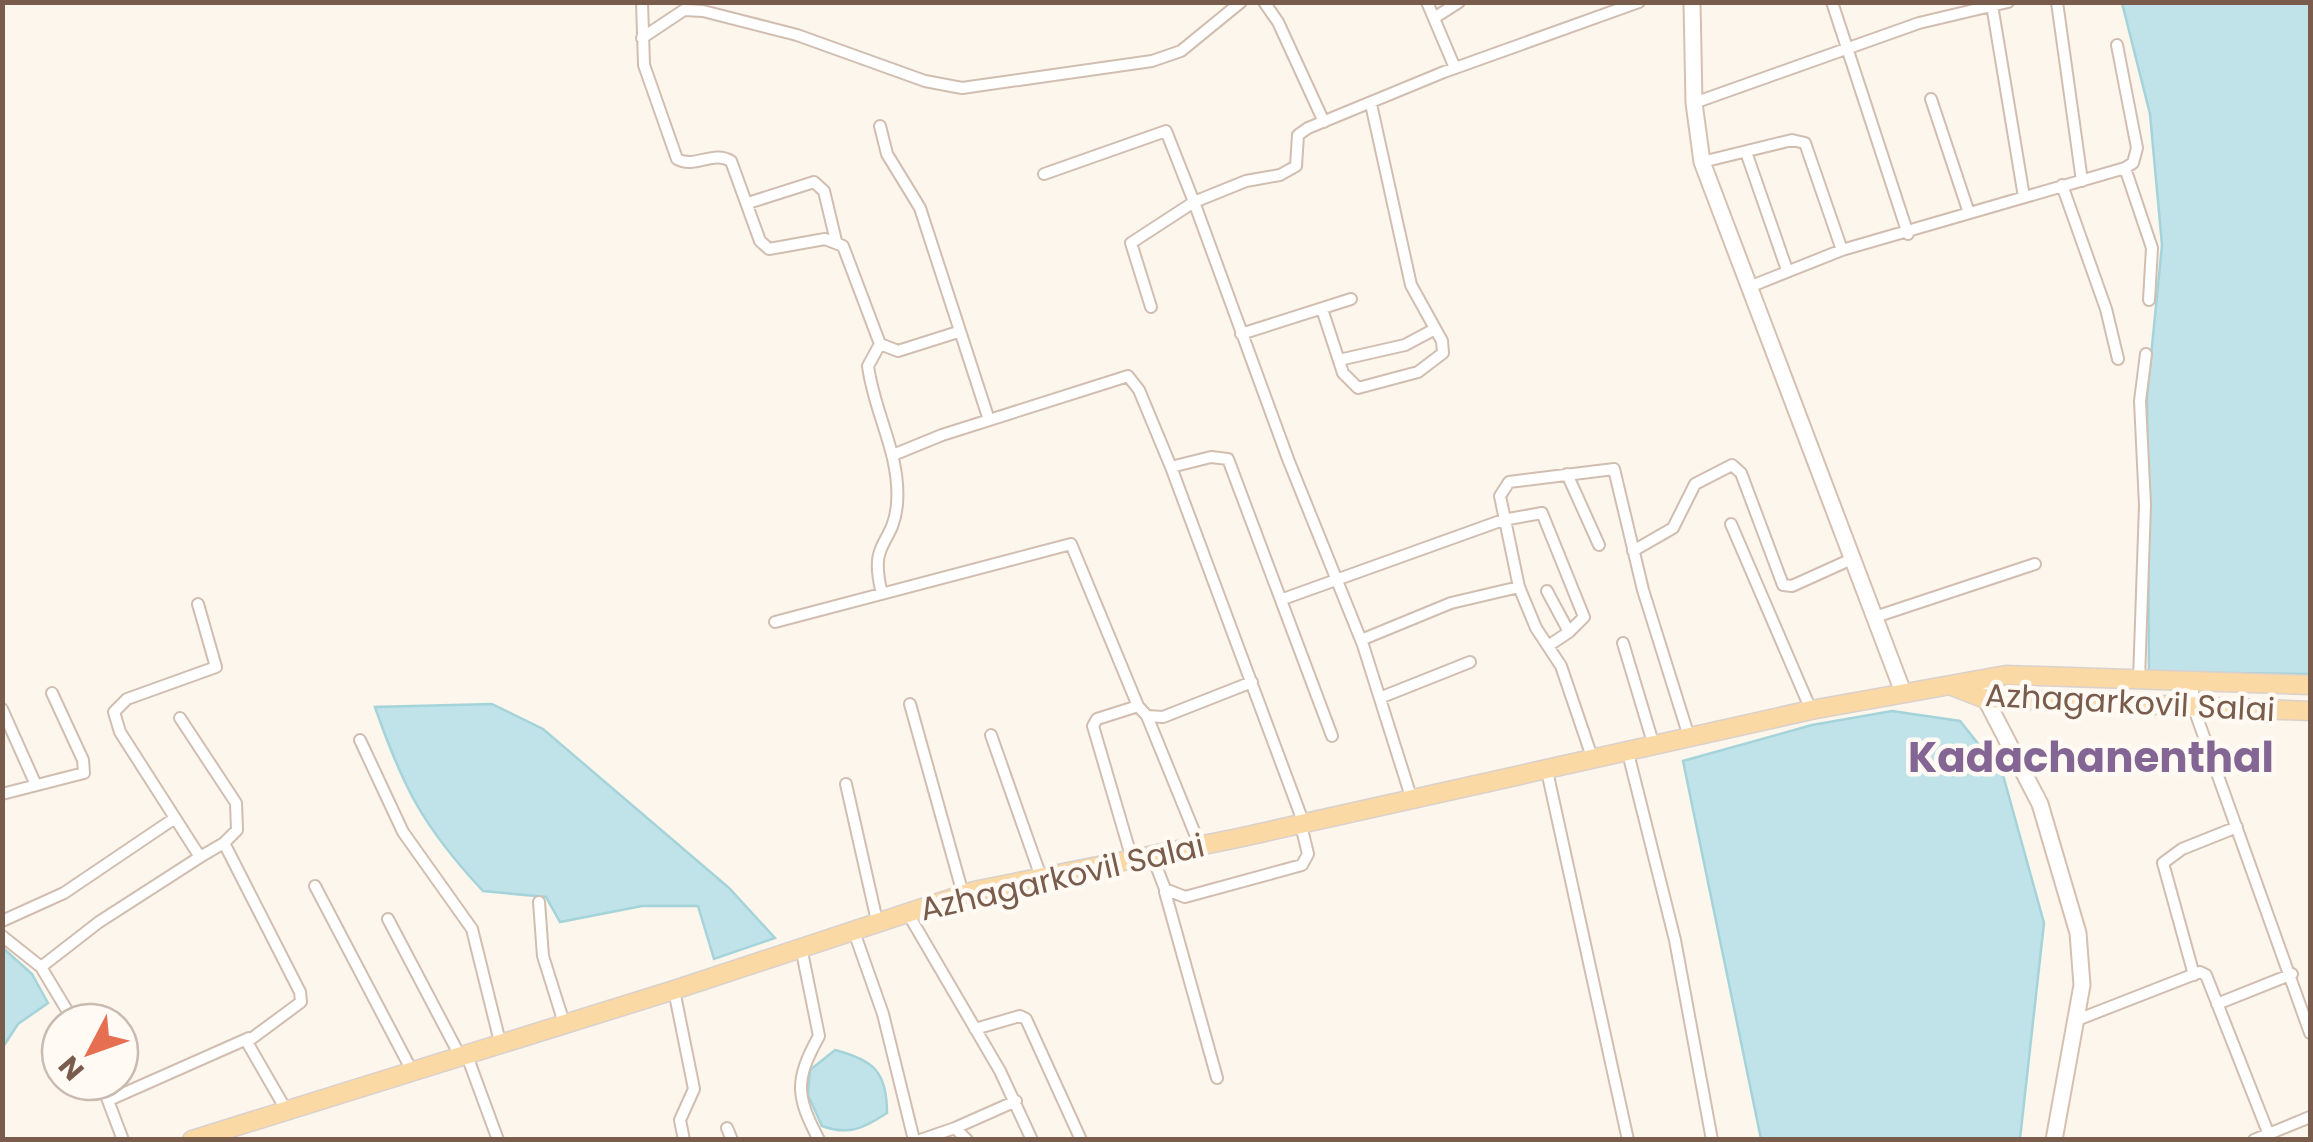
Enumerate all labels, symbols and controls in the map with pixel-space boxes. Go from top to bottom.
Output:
street label: Azhagarkovil Salai [1984,672,2276,732]
district label: Kadachanenthal [1908,728,2274,787]
street label: Azhagarkovil Salai [915,822,1209,932]
north arrow [40,1002,140,1102]
text: N [50,1047,93,1089]

